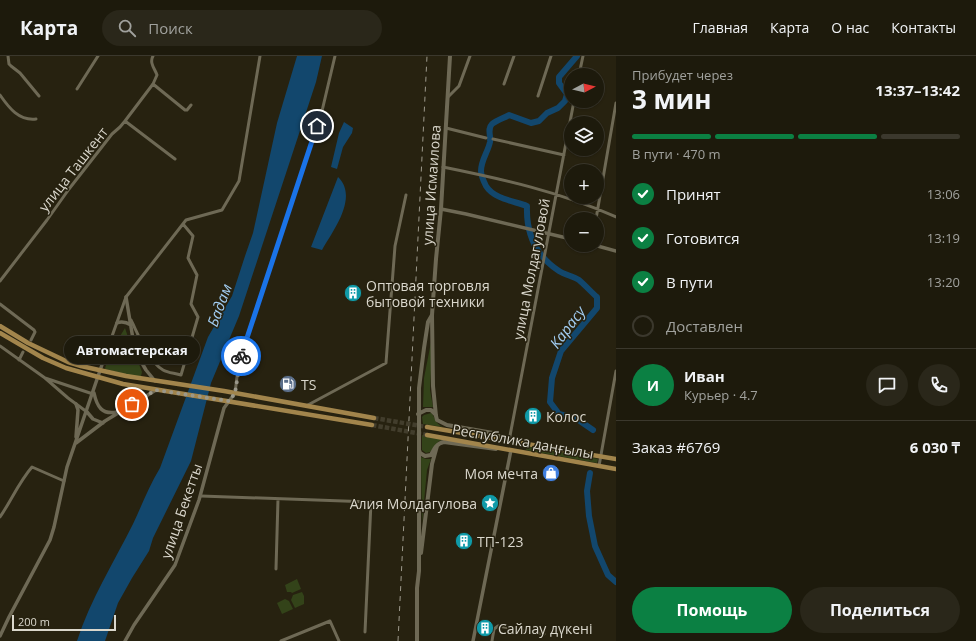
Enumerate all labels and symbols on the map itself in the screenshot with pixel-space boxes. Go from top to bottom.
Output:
north arrow [564,68,604,108]
pin [300,109,334,143]
street label: улица Ташкент [34,122,112,215]
street label: улица Исмаилова [417,124,445,246]
street label: улица Молдагуловой [508,197,554,341]
place label: Оптовая торговля бытовой техники [366,276,490,311]
water label: Бадам [202,281,236,329]
building icon: Оптовая торговля бытовой техники [343,283,363,303]
water label: Карасу [545,301,590,352]
callout: Автомастерская [64,336,200,364]
courier [221,336,261,376]
fuel station icon: TS [278,374,298,394]
place label: TS [301,375,316,394]
pin [115,387,149,421]
building icon: Колос [523,406,543,426]
place label: Колос [546,407,586,426]
street label: Республика даңғылы [451,419,595,463]
street label: улица Бекетты [156,461,206,561]
shop icon: Моя мечта [541,463,561,483]
place label: Моя мечта [465,464,538,483]
place icon: Алия Молдагулова [480,493,500,513]
place label: Алия Молдагулова [350,494,477,513]
building icon: ТП-123 [454,531,474,551]
place label: ТП-123 [477,532,523,551]
scale bar [12,613,116,632]
building icon: Сайлау дүкені [475,618,495,638]
place label: Сайлау дүкені [498,619,592,638]

